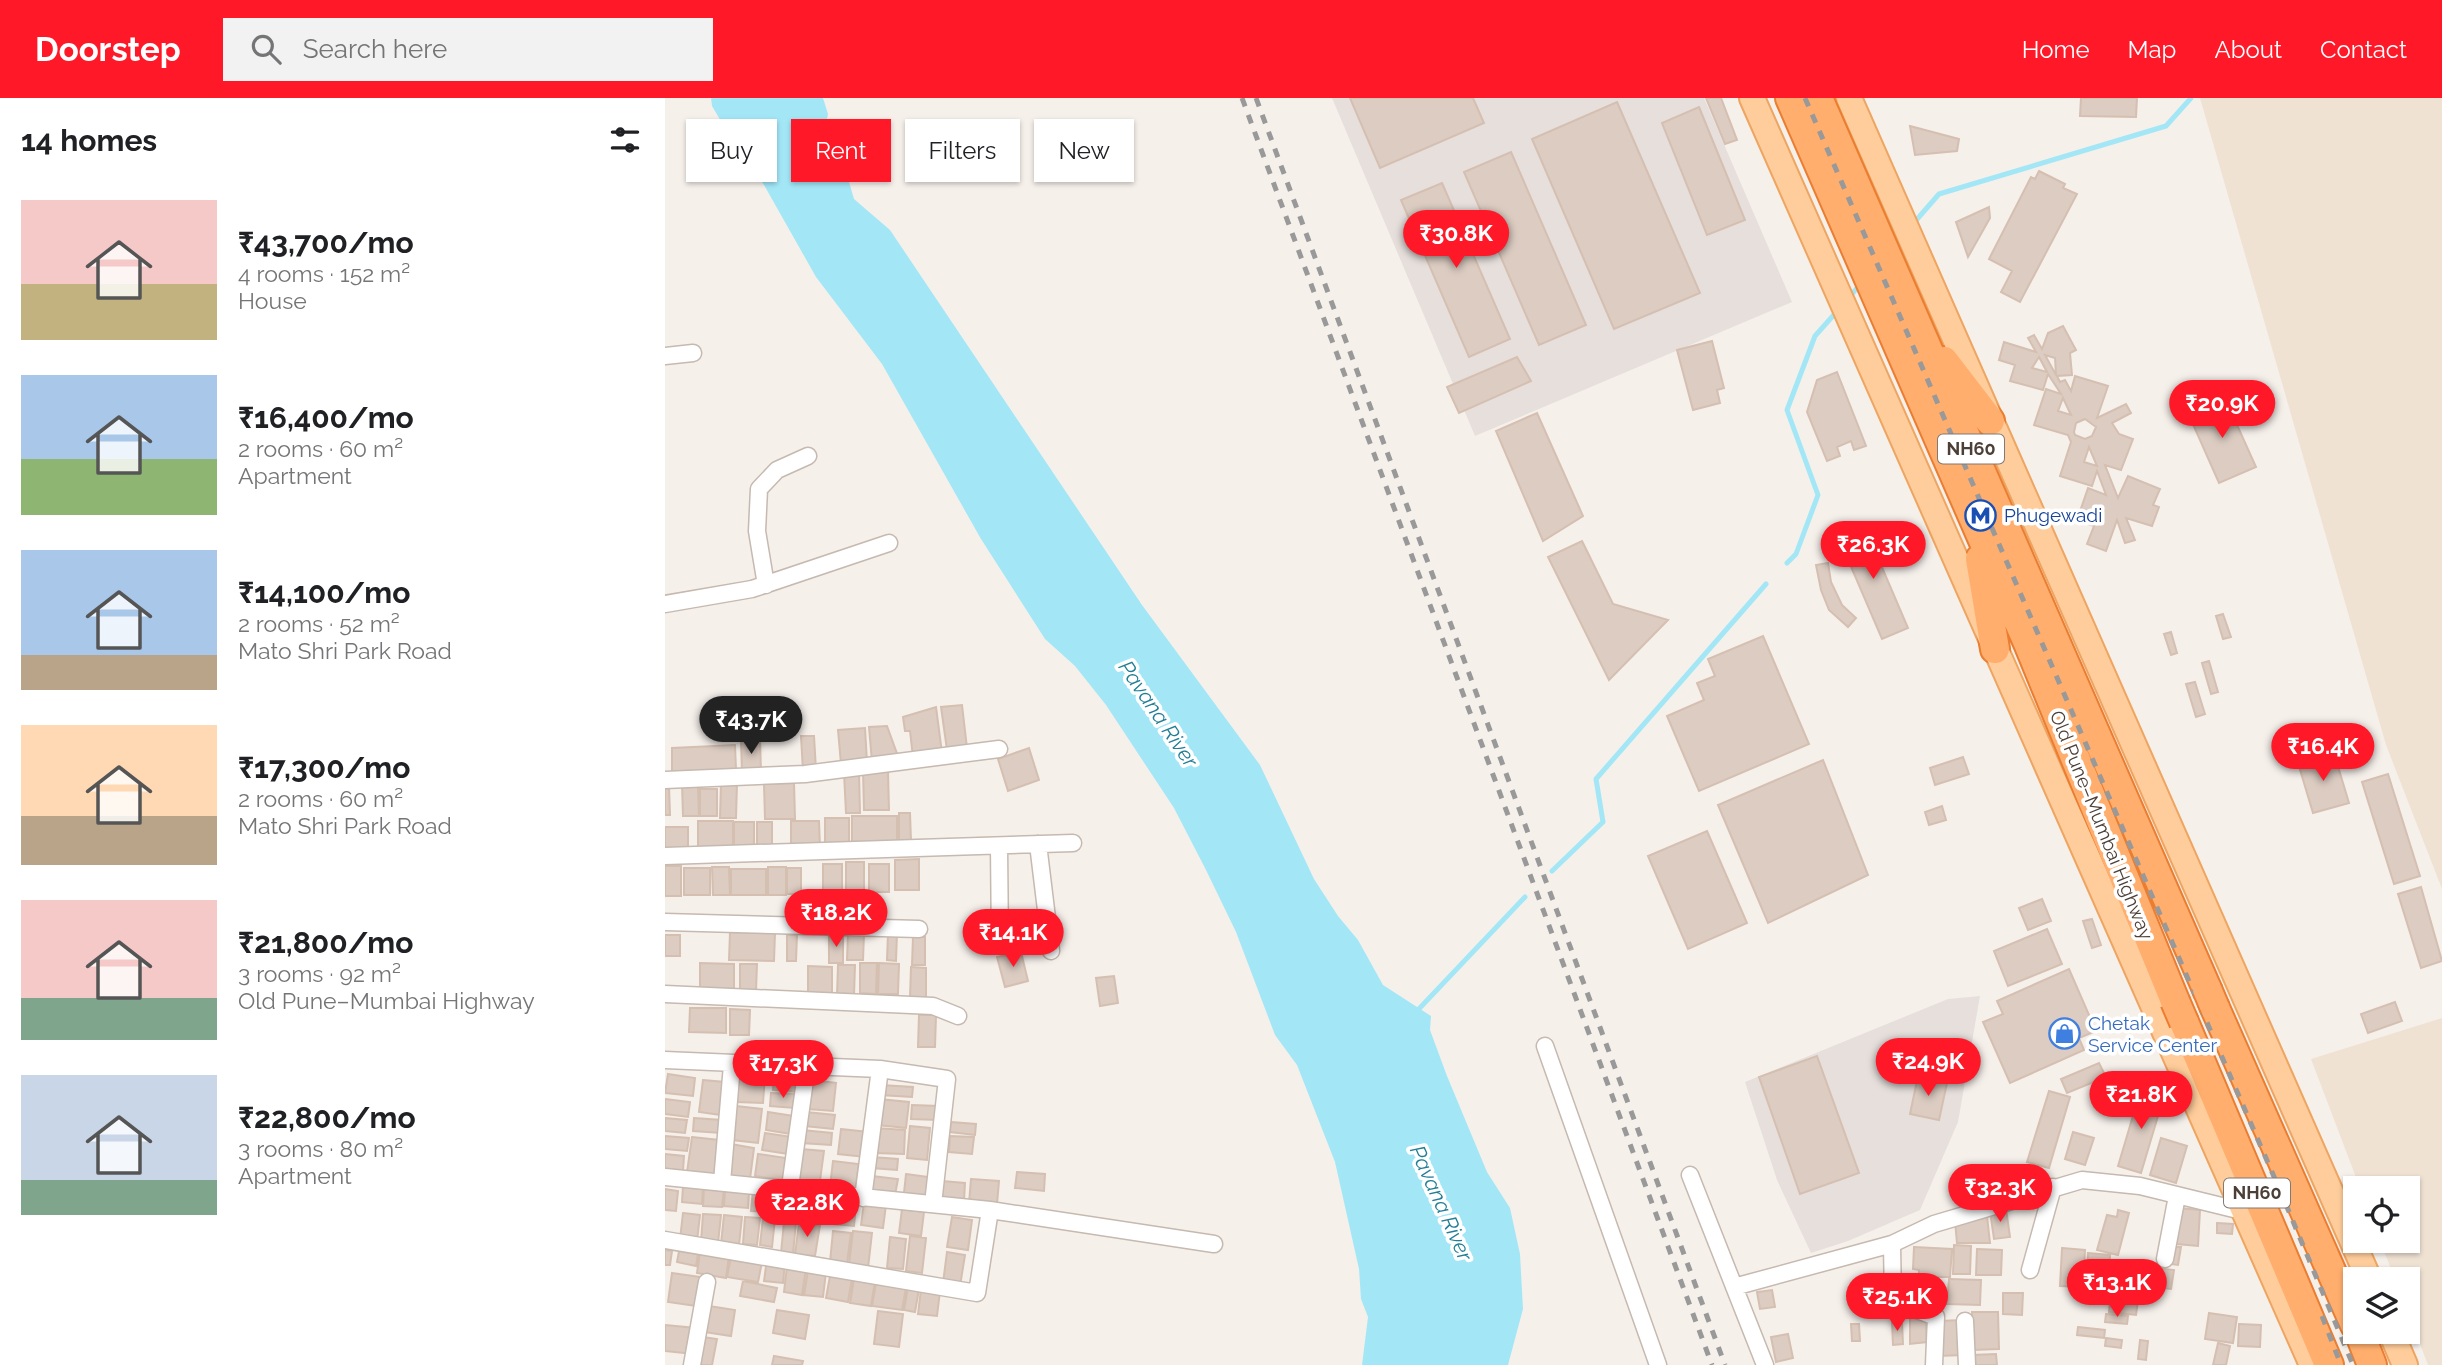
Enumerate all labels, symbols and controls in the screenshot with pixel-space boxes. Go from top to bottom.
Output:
search box [223,18,713,81]
text: Doorstep [35,30,181,69]
icon: search [247,30,285,68]
text: Search here [303,34,447,64]
text: Home [2022,35,2090,64]
text: Map [2128,35,2176,64]
text: About [2214,35,2282,64]
text: Contact [2320,35,2407,64]
chip: Buy [686,119,777,182]
chip: Rent [791,119,891,182]
chip: Filters [905,119,1020,182]
chip: New [1034,119,1134,182]
icon: filters [606,121,644,159]
text: 14 homes [21,123,157,158]
pin: ₹30.8K [1399,211,1513,270]
text: ₹30.8K [1419,219,1493,246]
text: ₹43,700/mo [238,225,414,260]
icon: home [77,228,161,312]
text: 4 rooms · 152 m² [238,260,410,287]
text: House [238,287,307,314]
pin: ₹20.9K [2165,380,2279,440]
text: ₹20.9K [2185,389,2259,416]
text: ₹16,400/mo [238,400,414,435]
icon: home [77,403,161,487]
text: 2 rooms · 60 m² [238,435,403,462]
road number: NH60 [1938,435,2004,464]
text: Apartment [238,462,352,489]
metro station icon: Phugewadi [1964,498,1998,532]
place label: Phugewadi [2004,504,2102,526]
pin: ₹26.3K [1816,522,1930,581]
text: ₹26.3K [1837,530,1909,557]
text: ₹14,100/mo [238,575,410,610]
icon: home [77,578,161,662]
text: 2 rooms · 52 m² [238,610,400,637]
text: Mato Shri Park Road [238,637,452,664]
water label: Pavana River [1114,656,1204,773]
pin: ₹43.7K [694,696,808,756]
text: ₹43.7K [715,705,787,732]
street label: Old Pune–Mumbai Highway [2046,707,2158,943]
pin: ₹16.4K [2266,724,2380,783]
text: ₹16.4K [2287,732,2359,759]
text: ₹17,300/mo [238,750,410,785]
icon: home [77,753,161,837]
text: 2 rooms · 60 m² [238,785,403,812]
text: Mato Shri Park Road [238,812,452,839]
pin: ₹18.2K [779,890,893,949]
text: ₹18.2K [800,898,872,925]
pin: ₹14.1K [956,910,1070,969]
text: ₹14.1K [979,918,1047,945]
text: ₹21,800/mo [238,925,413,960]
icon: home [77,928,161,1012]
text: 3 rooms · 92 m² [238,960,401,987]
text: Old Pune–Mumbai Highway [238,987,535,1014]
place label: Chetak Service Center [2088,1012,2217,1056]
shop icon: Chetak Service Center [2048,1017,2082,1051]
pin: ₹24.9K [1871,1038,1985,1098]
pin: ₹17.3K [726,1040,840,1100]
text: ₹24.9K [1892,1047,1964,1074]
text: ₹17.3K [749,1049,817,1076]
pin: ₹21.8K [2084,1072,2198,1131]
text: ₹21.8K [2105,1080,2177,1107]
text: ₹22,800/mo [238,1100,416,1135]
icon: home [77,1103,161,1187]
text: 3 rooms · 80 m² [238,1135,403,1162]
water label: Pavana River [1405,1141,1478,1265]
text: Apartment [238,1162,352,1189]
pin: ₹32.3K [1943,1164,2057,1224]
text: ₹32.3K [1964,1173,2036,1200]
map controls [2343,1176,2420,1344]
button: locate [2343,1176,2420,1253]
road number: NH60 [2224,1178,2290,1208]
pin: ₹22.8K [750,1180,864,1239]
text: ₹22.8K [771,1188,843,1215]
pin: ₹13.1K [2060,1260,2174,1319]
button: layers [2343,1267,2420,1344]
text: ₹13.1K [2083,1268,2151,1295]
pin: ₹25.1K [1840,1274,1954,1333]
text: ₹25.1K [1862,1282,1932,1309]

